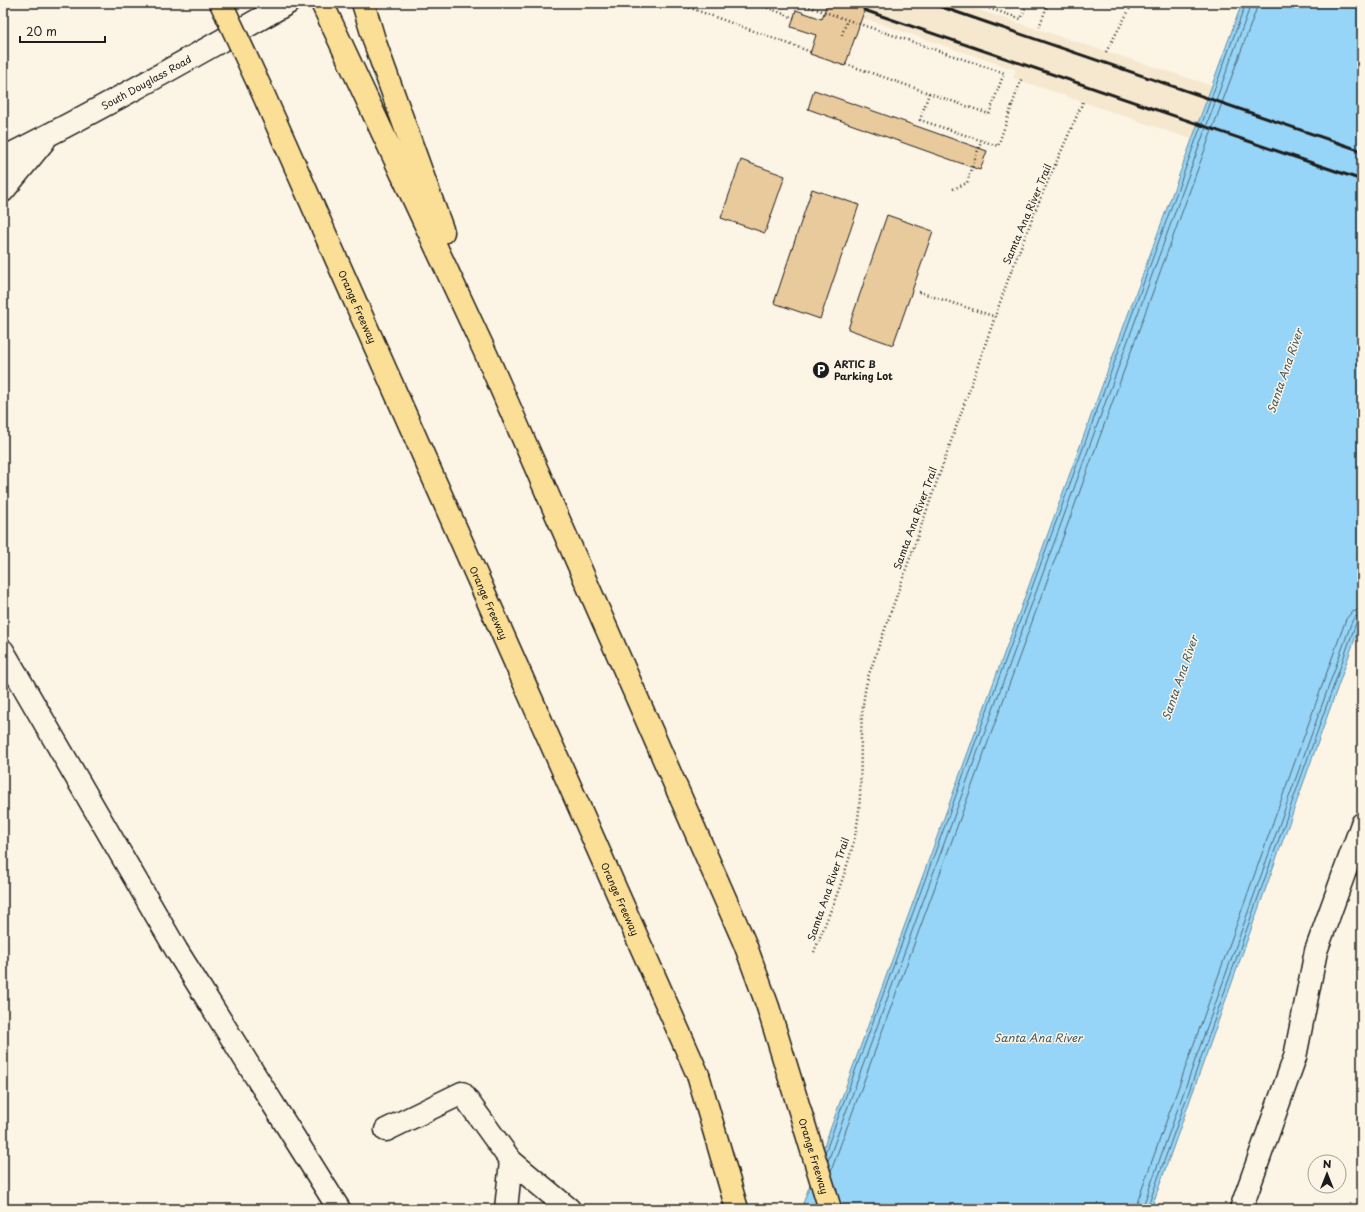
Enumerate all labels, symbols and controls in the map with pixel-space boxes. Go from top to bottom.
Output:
scale bar [20,18,105,44]
text: 20 m [26,22,57,40]
street label: South Douglass Road [98,51,194,113]
street label: Samta Ana River Trail [998,161,1055,267]
street label: Orange Freeway [335,267,381,346]
water label: Santa Ana River [1262,325,1308,415]
place label: ARTIC B Parking Lot [833,356,893,383]
parking icon: ARTIC B Parking Lot [811,360,831,380]
street label: Samta Ana River Trail [889,464,940,571]
street label: Orange Freeway [466,564,512,642]
water label: Santa Ana River [1157,632,1203,722]
street label: Samta Ana River Trail [803,835,852,942]
street label: Orange Freeway [598,860,643,938]
water label: Santa Ana River [994,1029,1084,1046]
street label: Orange Freeway [795,1116,833,1196]
north arrow [1307,1154,1347,1194]
text: N [1323,1155,1332,1172]

